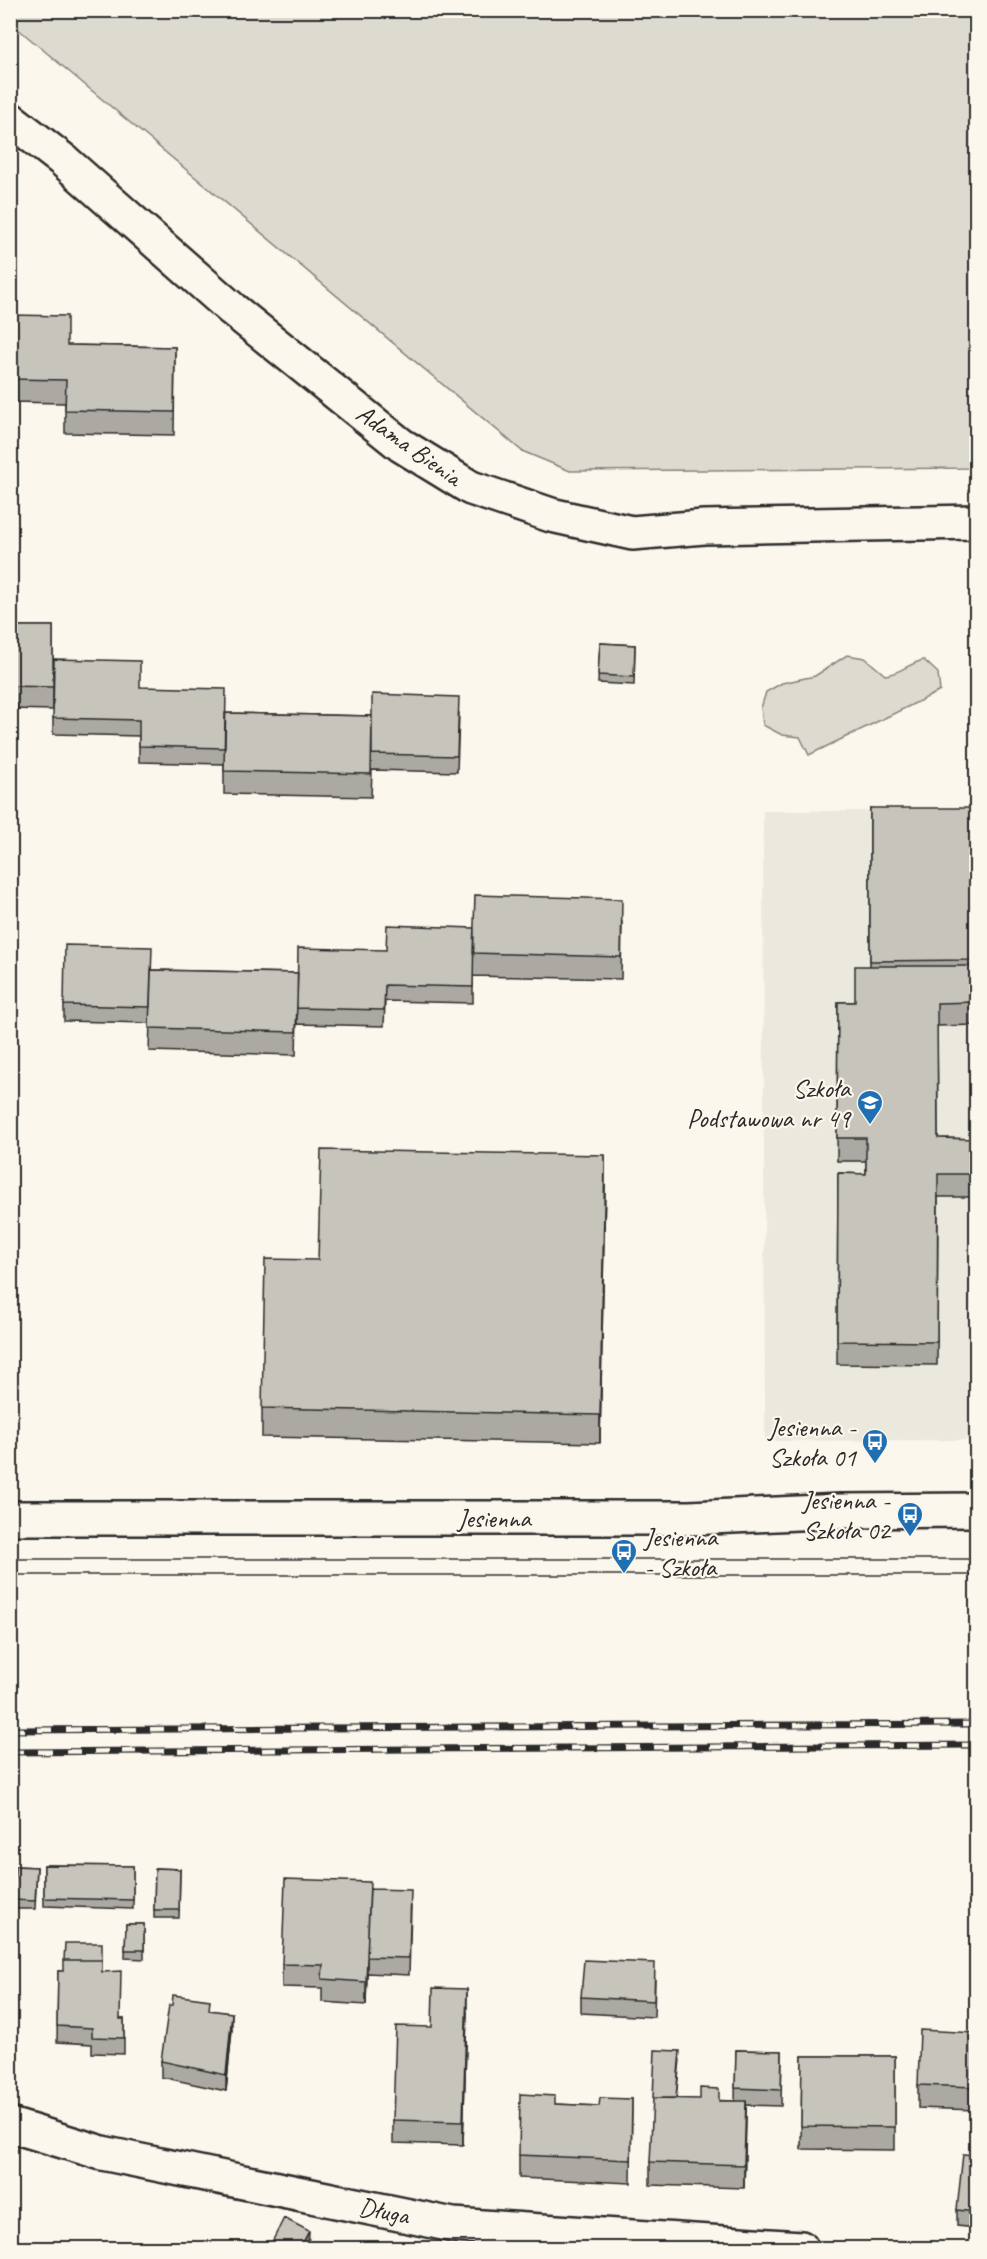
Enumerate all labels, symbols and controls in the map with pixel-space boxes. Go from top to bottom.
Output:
street label: Adama Bienia [350,397,470,495]
place label: Szkoła Podstawowa nr 49 [687,1072,852,1135]
school or university icon: Szkoła Podstawowa nr 49 [855,1088,885,1126]
place label: Jesienna - Szkoła 01 [766,1411,858,1474]
bus stop icon: Jesienna - Szkoła 01 [860,1427,890,1465]
place label: Jesienna - Szkoła 02 [800,1484,892,1547]
bus stop icon: Jesienna - Szkoła 02 [895,1500,925,1538]
street label: Jesienna [455,1502,532,1535]
place label: Jesienna - Szkoła [642,1521,719,1584]
bus stop icon: Jesienna - Szkoła [609,1537,639,1575]
street label: Długa [356,2190,413,2232]

